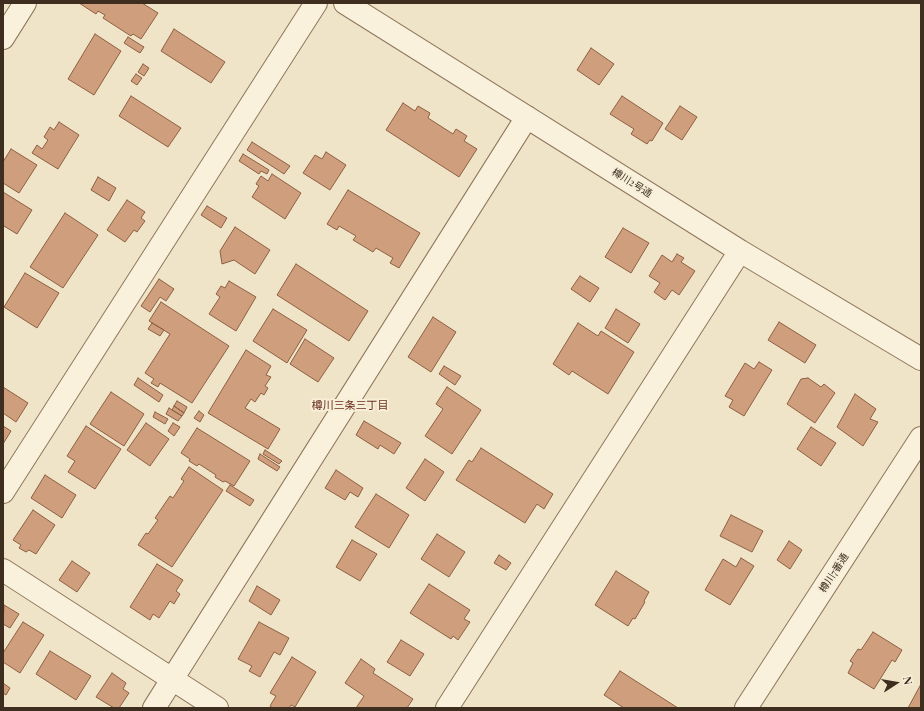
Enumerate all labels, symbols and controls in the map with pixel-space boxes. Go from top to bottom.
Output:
street label: 樽川2号通 [610,166,654,200]
district label: 樽川三条三丁目 [312,399,388,413]
street label: 樽川7番通 [817,551,851,595]
north arrow [876,663,916,703]
text: N [900,675,916,686]

